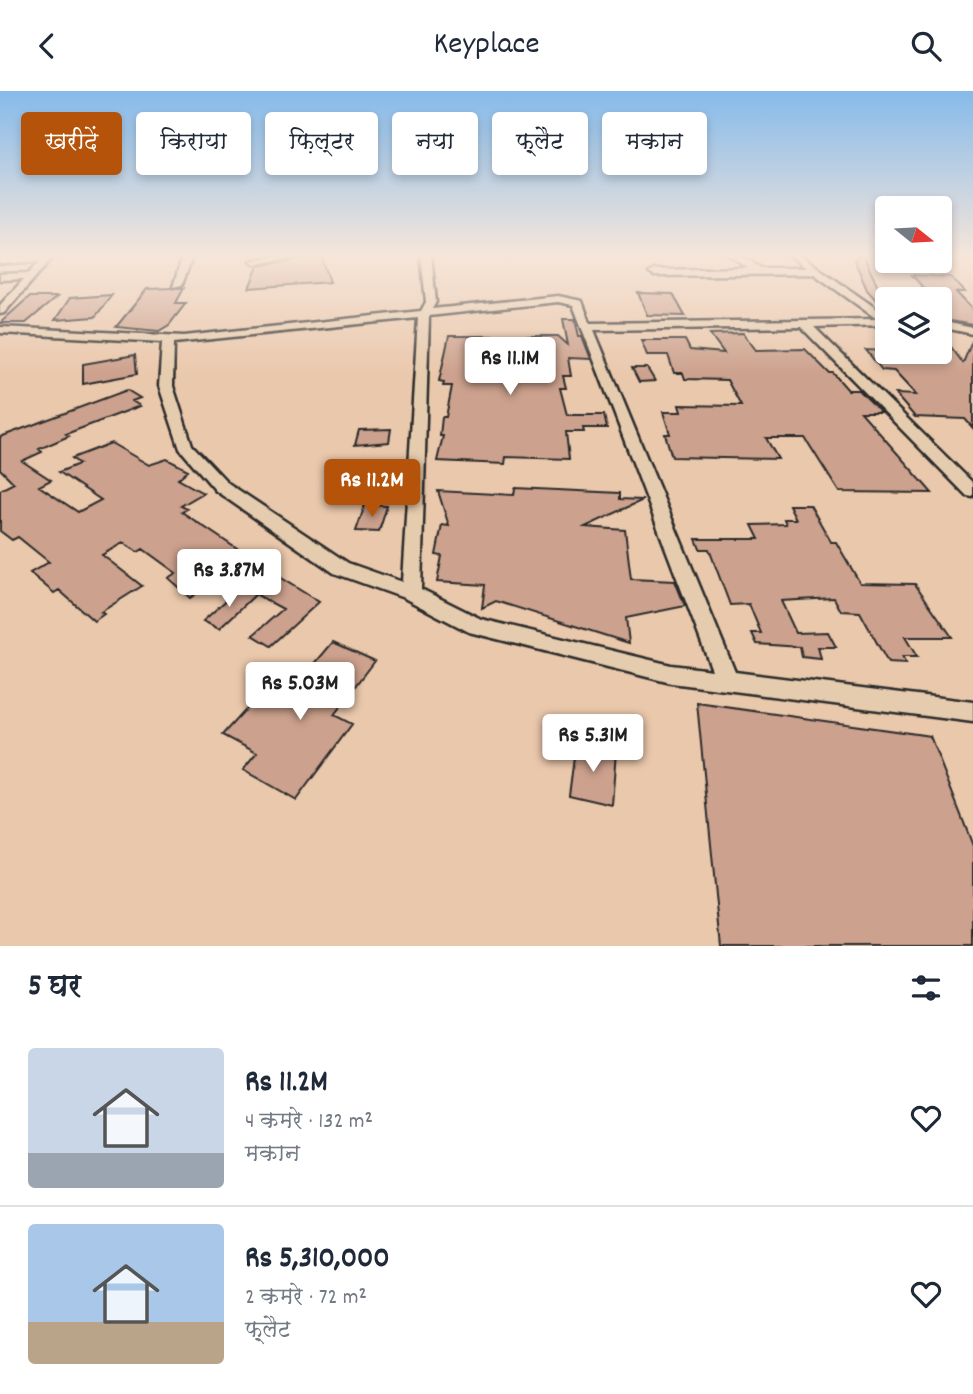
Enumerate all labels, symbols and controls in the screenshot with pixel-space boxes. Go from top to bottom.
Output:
text: Keyplace [433,23,540,69]
icon: back [28,27,66,65]
icon: search [907,27,945,65]
chip: खरीदें [21,112,122,175]
chip: किराया [136,112,251,175]
chip: फ़िल्टर [265,112,378,175]
chip: नया [392,112,478,175]
chip: फ़्लैट [492,112,588,175]
chip: मकान [602,112,707,175]
north arrow [875,196,952,273]
map controls [875,196,952,364]
button: layers [875,287,952,364]
pin: Rs 11.1M [438,337,582,397]
text: Rs 11.1M [481,343,539,376]
pin: Rs 11.2M [300,459,444,519]
text: Rs 11.2M [340,465,404,498]
pin: Rs 3.87M [157,549,301,609]
text: Rs 3.87M [193,555,265,588]
pin: Rs 5.03M [228,663,372,722]
text: Rs 5.03M [262,668,338,701]
pin: Rs 5.31M [521,715,665,774]
text: Rs 5.31M [558,720,628,753]
text: 5 घर [28,967,81,1010]
icon: filters [907,969,945,1007]
text: Rs 11.2M [245,1063,328,1106]
icon: home [84,1076,168,1160]
icon: heart [907,1099,945,1137]
text: 4 कमरे · 132 m² [245,1106,373,1139]
text: मकान [245,1139,300,1172]
text: Rs 5,310,000 [245,1239,390,1282]
icon: home [84,1252,168,1336]
icon: heart [907,1275,945,1313]
text: 2 कमरे · 72 m² [245,1282,367,1315]
text: फ़्लैट [245,1315,291,1348]

